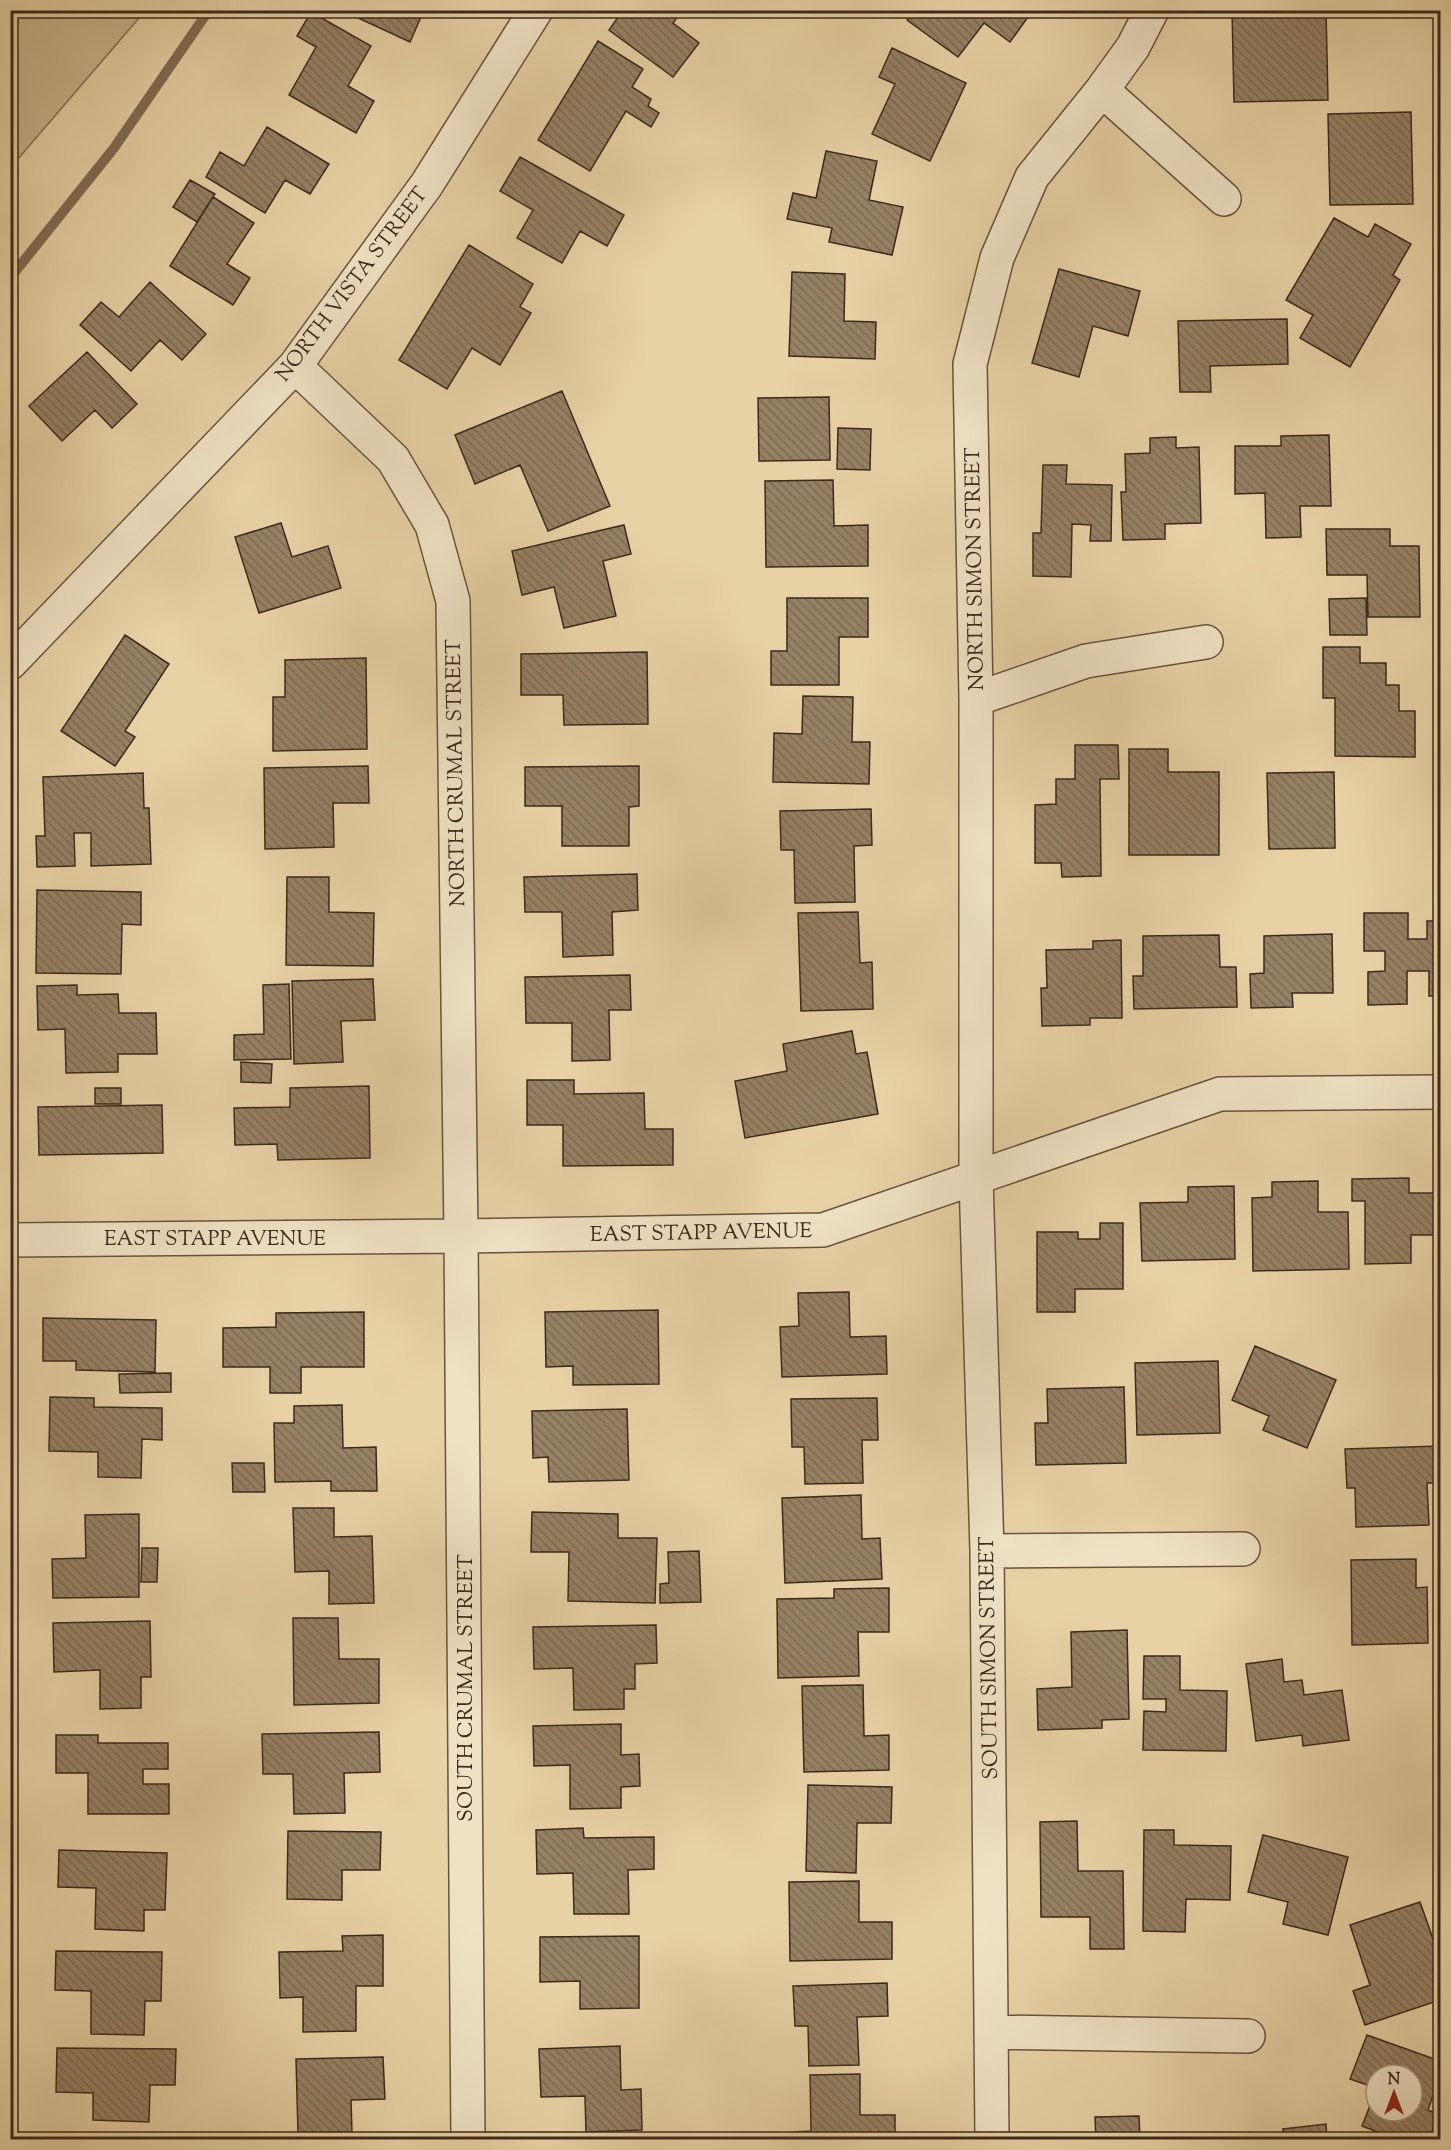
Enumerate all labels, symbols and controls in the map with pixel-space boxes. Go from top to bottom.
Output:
street label: NORTH VISTA STREET [269,181,436,389]
street label: NORTH SIMON STREET [959,447,993,691]
street label: NORTH CRUMAL STREET [440,639,474,907]
street label: EAST STAPP AVENUE [590,1217,813,1251]
street label: EAST STAPP AVENUE [104,1225,326,1255]
street label: SOUTH SIMON STREET [973,1536,1007,1780]
street label: SOUTH CRUMAL STREET [452,1554,482,1822]
north arrow [1364,2063,1424,2123]
text: N [1388,2069,1401,2092]

